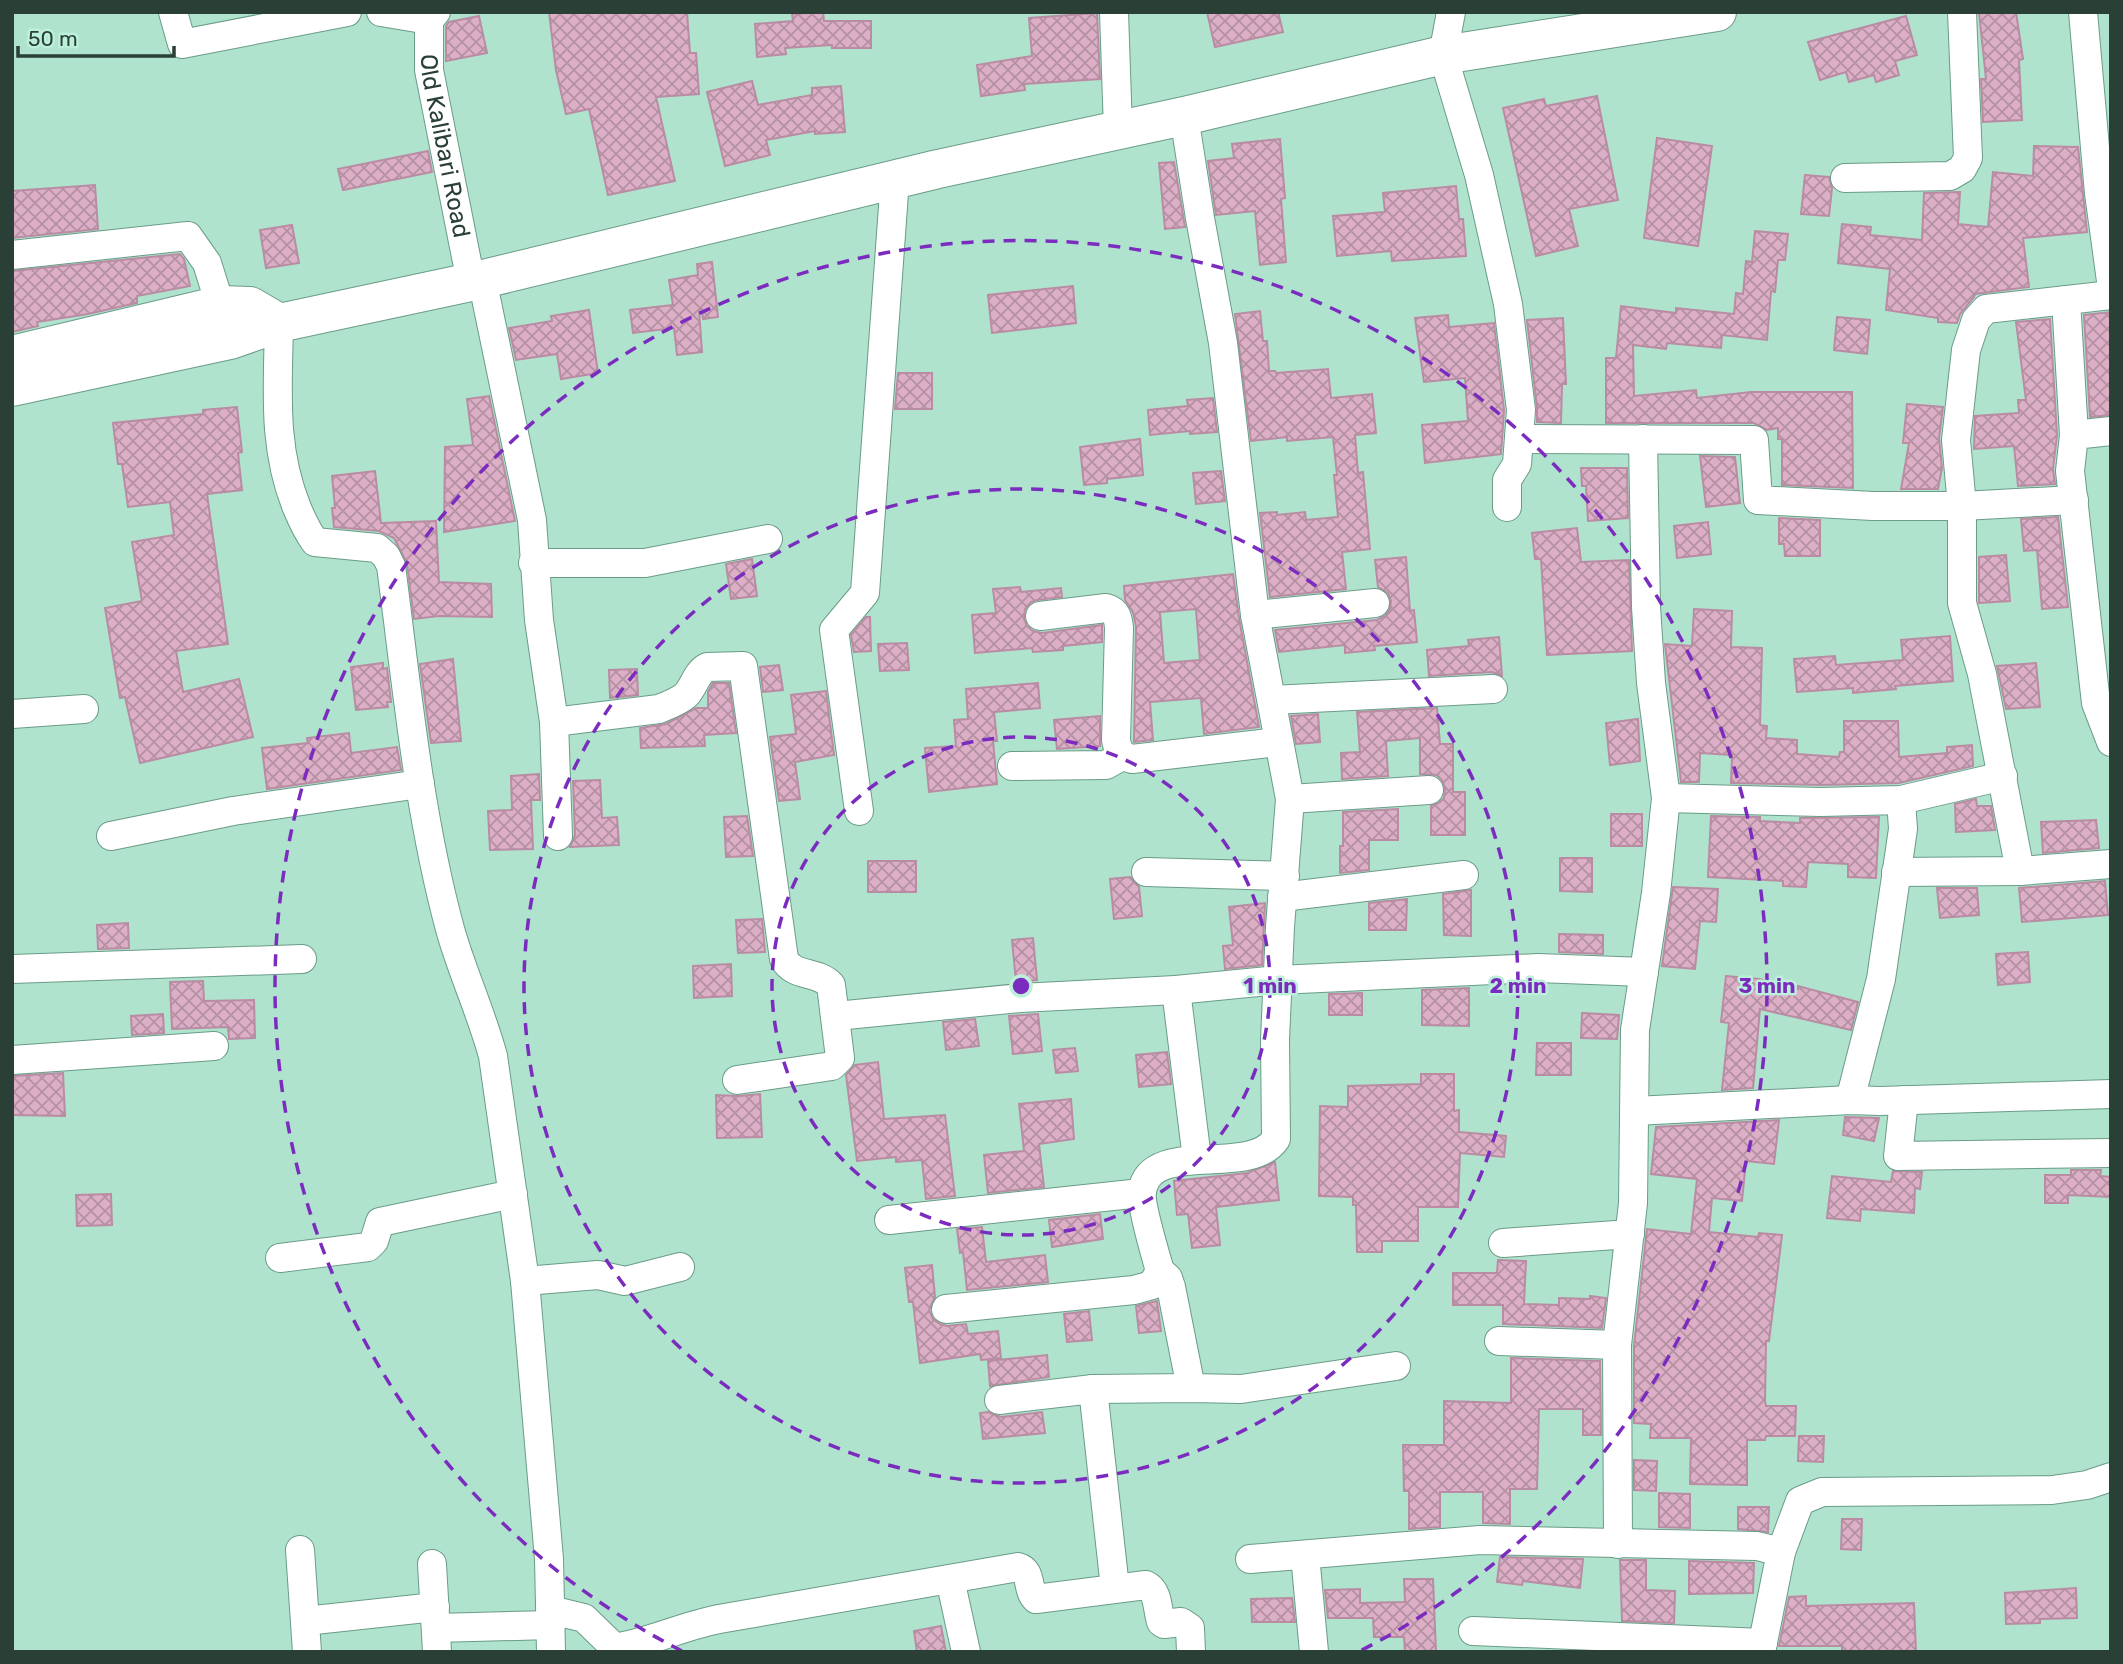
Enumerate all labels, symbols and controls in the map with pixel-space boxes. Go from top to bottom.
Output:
scale bar [18,14,173,58]
text: 50 m [28,26,78,51]
street label: Old Kalibari Road [415,54,476,240]
text: 1 min [1243,973,1297,998]
text: 2 min [1490,973,1546,998]
text: 3 min [1738,973,1796,998]
centre of rings [1009,974,1033,998]

